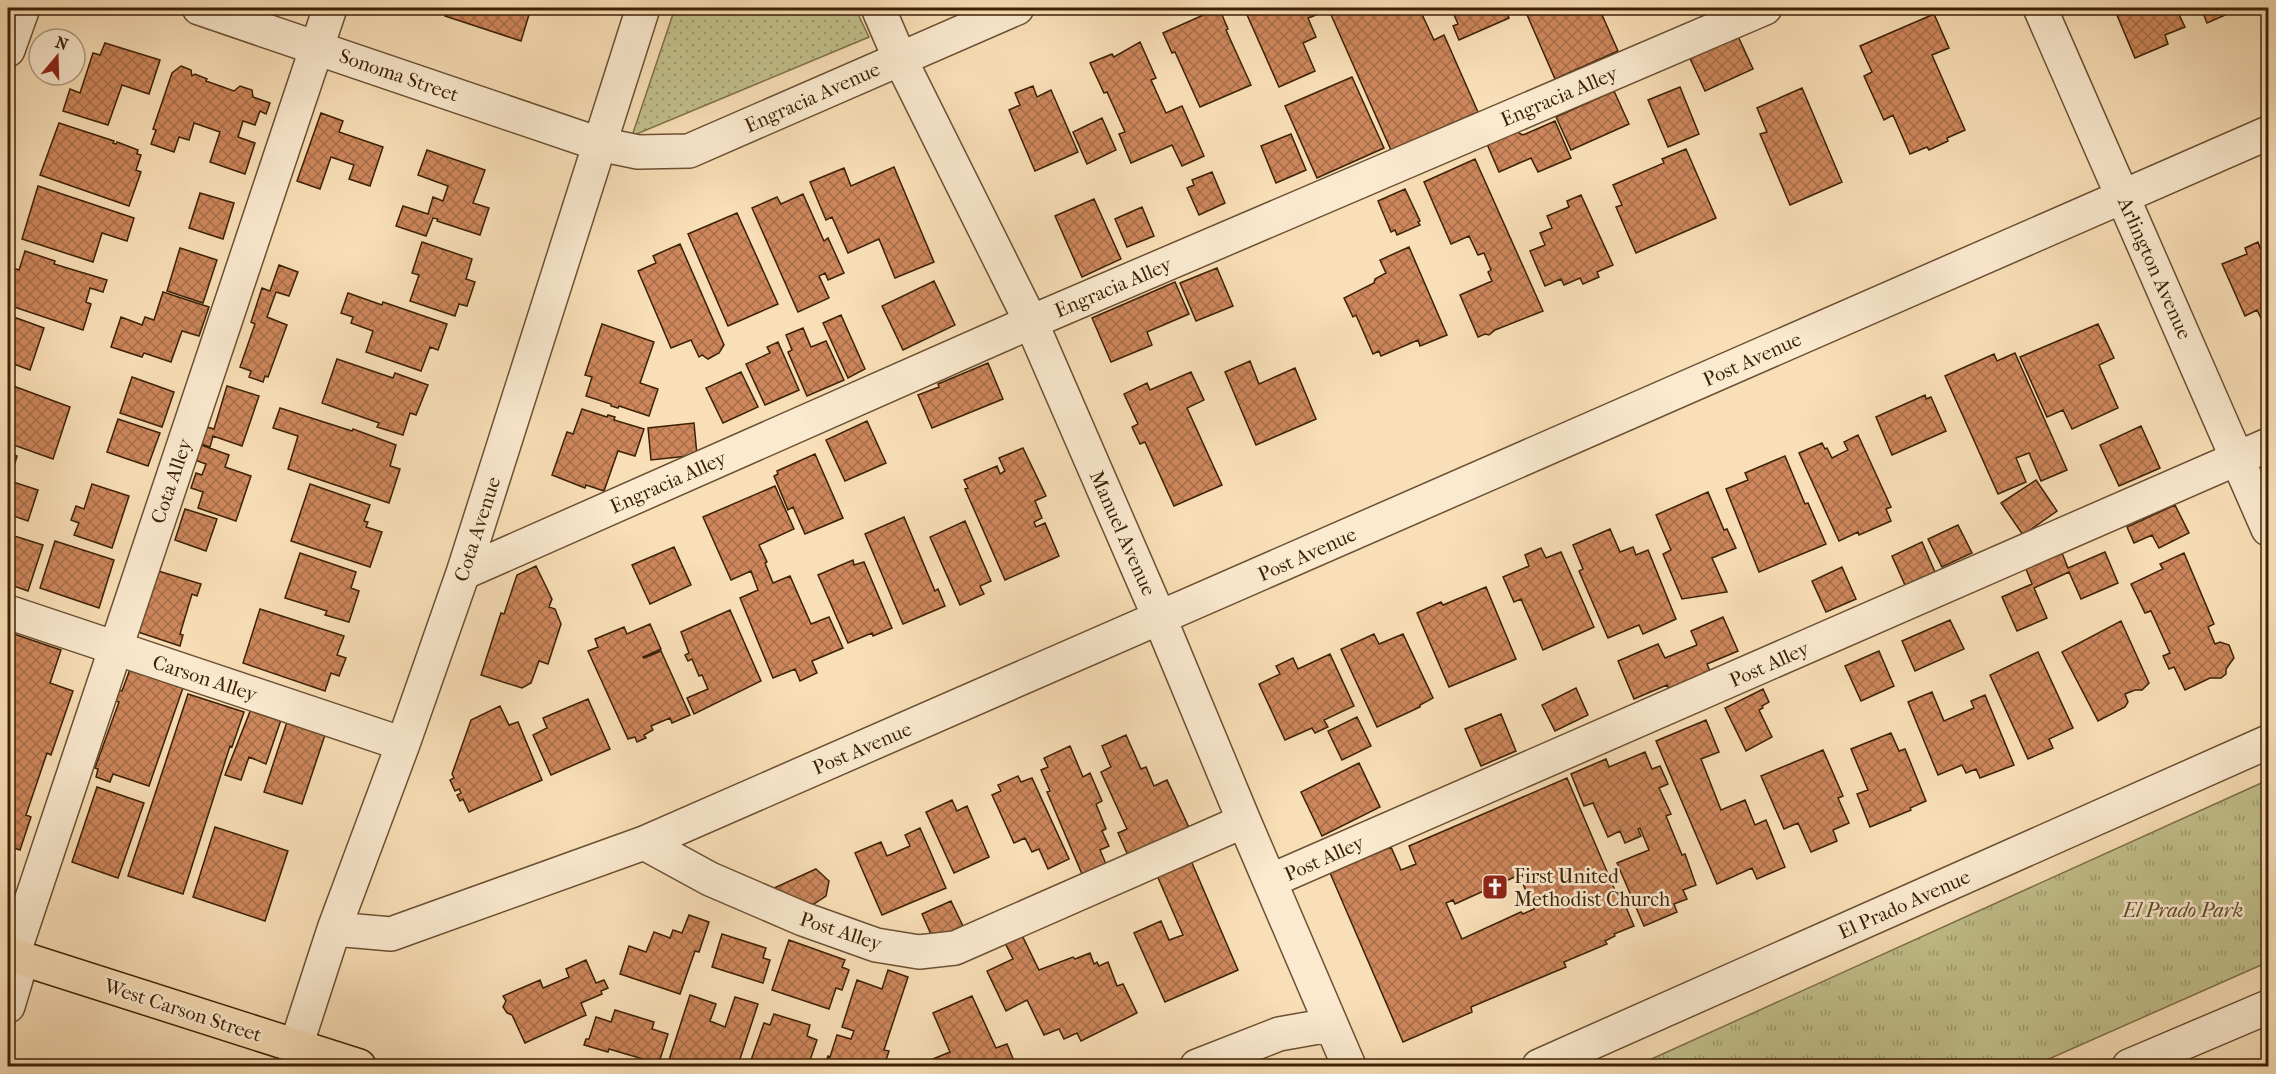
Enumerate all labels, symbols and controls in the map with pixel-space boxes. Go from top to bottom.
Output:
north arrow [27,27,87,87]
text: N [53,32,71,55]
street label: Sonoma Street [336,44,462,107]
street label: Engracia Avenue [741,57,883,137]
street label: Engracia Alley [1497,61,1622,131]
street label: Arlington Avenue [2113,193,2196,343]
street label: Engracia Alley [1051,252,1176,322]
street label: Post Avenue [1700,328,1805,391]
street label: Cota Alley [146,434,197,527]
street label: Engracia Alley [607,446,731,518]
street label: Manuel Avenue [1085,467,1160,599]
street label: Cota Avenue [450,474,505,584]
street label: Post Avenue [1255,523,1360,586]
street label: Post Alley [1726,636,1814,692]
street label: Carson Alley [150,651,261,707]
street label: Post Avenue [809,717,915,780]
street label: Post Alley [1281,830,1369,886]
place label: First United Methodist Church [1514,865,1671,911]
street label: El Prado Avenue [1835,865,1974,944]
church icon: First United Methodist Church [1480,872,1510,902]
park label: El Prado Park [2122,899,2243,922]
street label: Post Alley [797,907,886,956]
street label: West Carson Street [100,974,265,1047]

